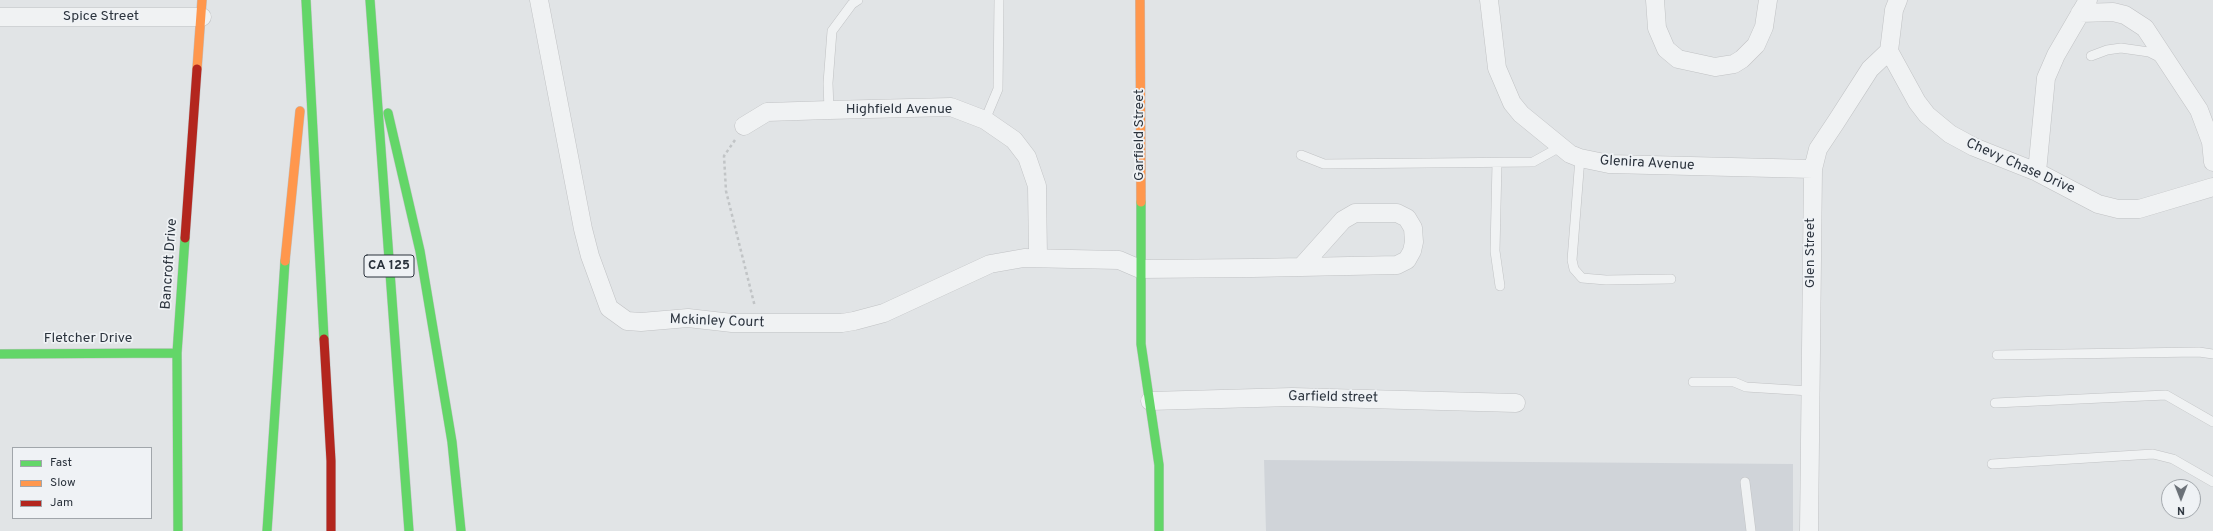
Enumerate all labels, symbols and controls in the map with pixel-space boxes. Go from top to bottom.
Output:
street label: Spice Street [63,9,139,25]
street label: Garfield Street [1132,89,1148,181]
street label: Highfield Avenue [846,102,952,118]
street label: Chevy Chase Drive [1963,135,2077,199]
street label: Glenira Avenue [1599,153,1695,175]
street label: Bancroft Drive [158,218,182,310]
street label: Glen Street [1803,218,1819,288]
road number: CA 125 [364,255,414,277]
street label: Mckinley Court [669,312,765,332]
street label: Fletcher Drive [44,331,132,347]
street label: Garfield street [1288,389,1378,407]
legend [12,447,152,519]
text: Fast [50,455,72,471]
text: Slow [50,475,76,491]
north arrow [2161,479,2201,519]
text: Jam [50,495,73,511]
text: N [2177,503,2185,517]

